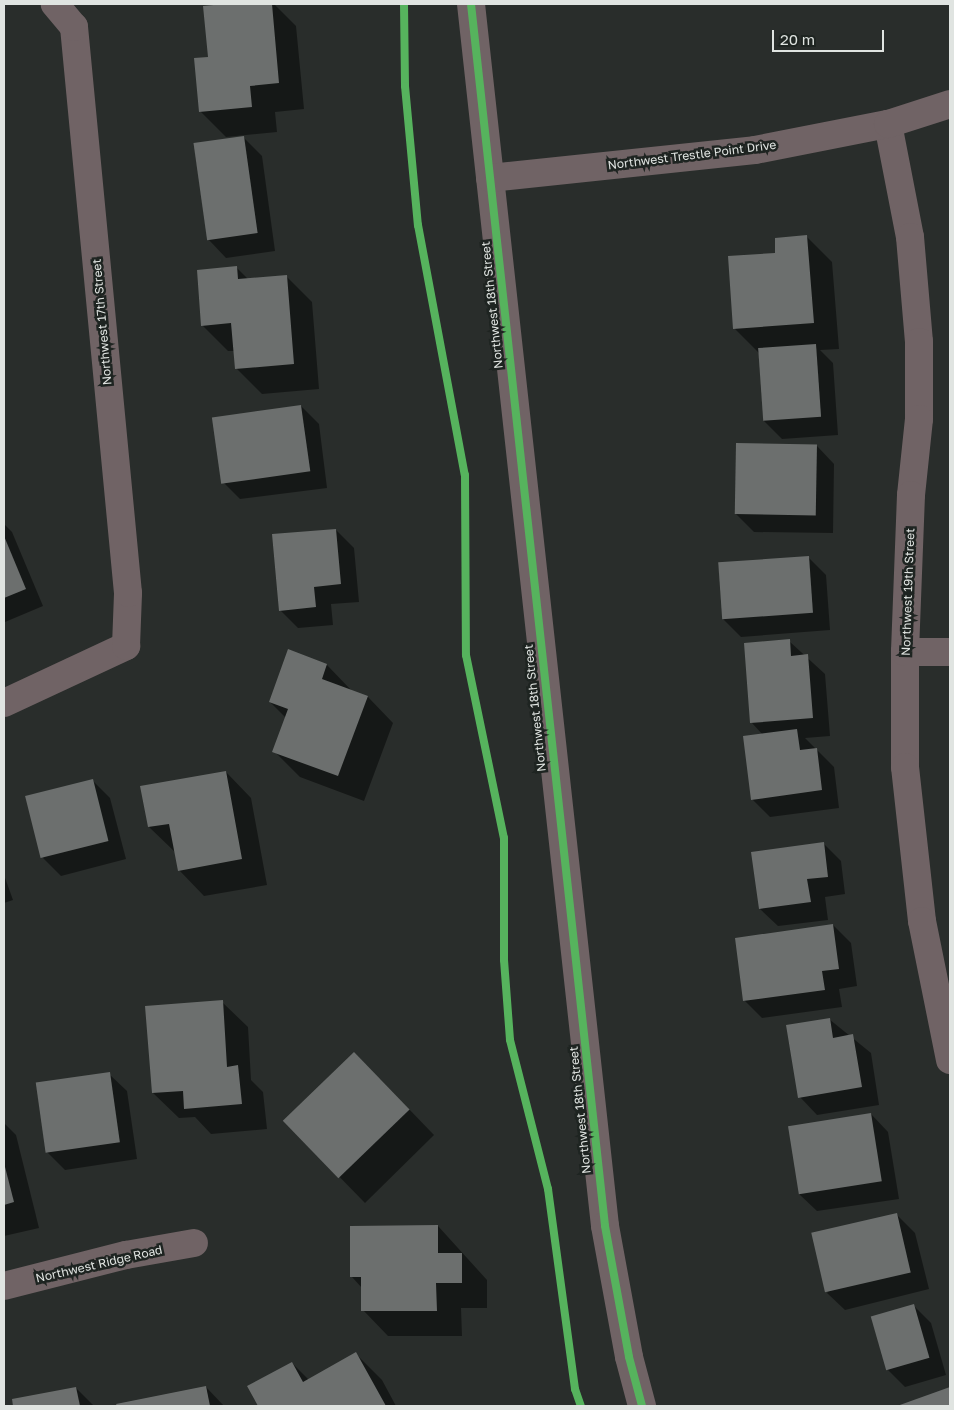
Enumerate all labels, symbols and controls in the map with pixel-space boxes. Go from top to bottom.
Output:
scale bar [774,20,886,52]
text: 20 m [780,30,815,48]
street label: Northwest Trestle Point Drive [607,138,777,172]
street label: Northwest 18th Street [478,241,506,369]
street label: Northwest 17th Street [89,258,115,386]
street label: Northwest 19th Street [899,528,917,656]
street label: Northwest 18th Street [521,644,549,772]
street label: Northwest 18th Street [566,1046,594,1174]
street label: Northwest Ridge Road [34,1242,164,1286]

